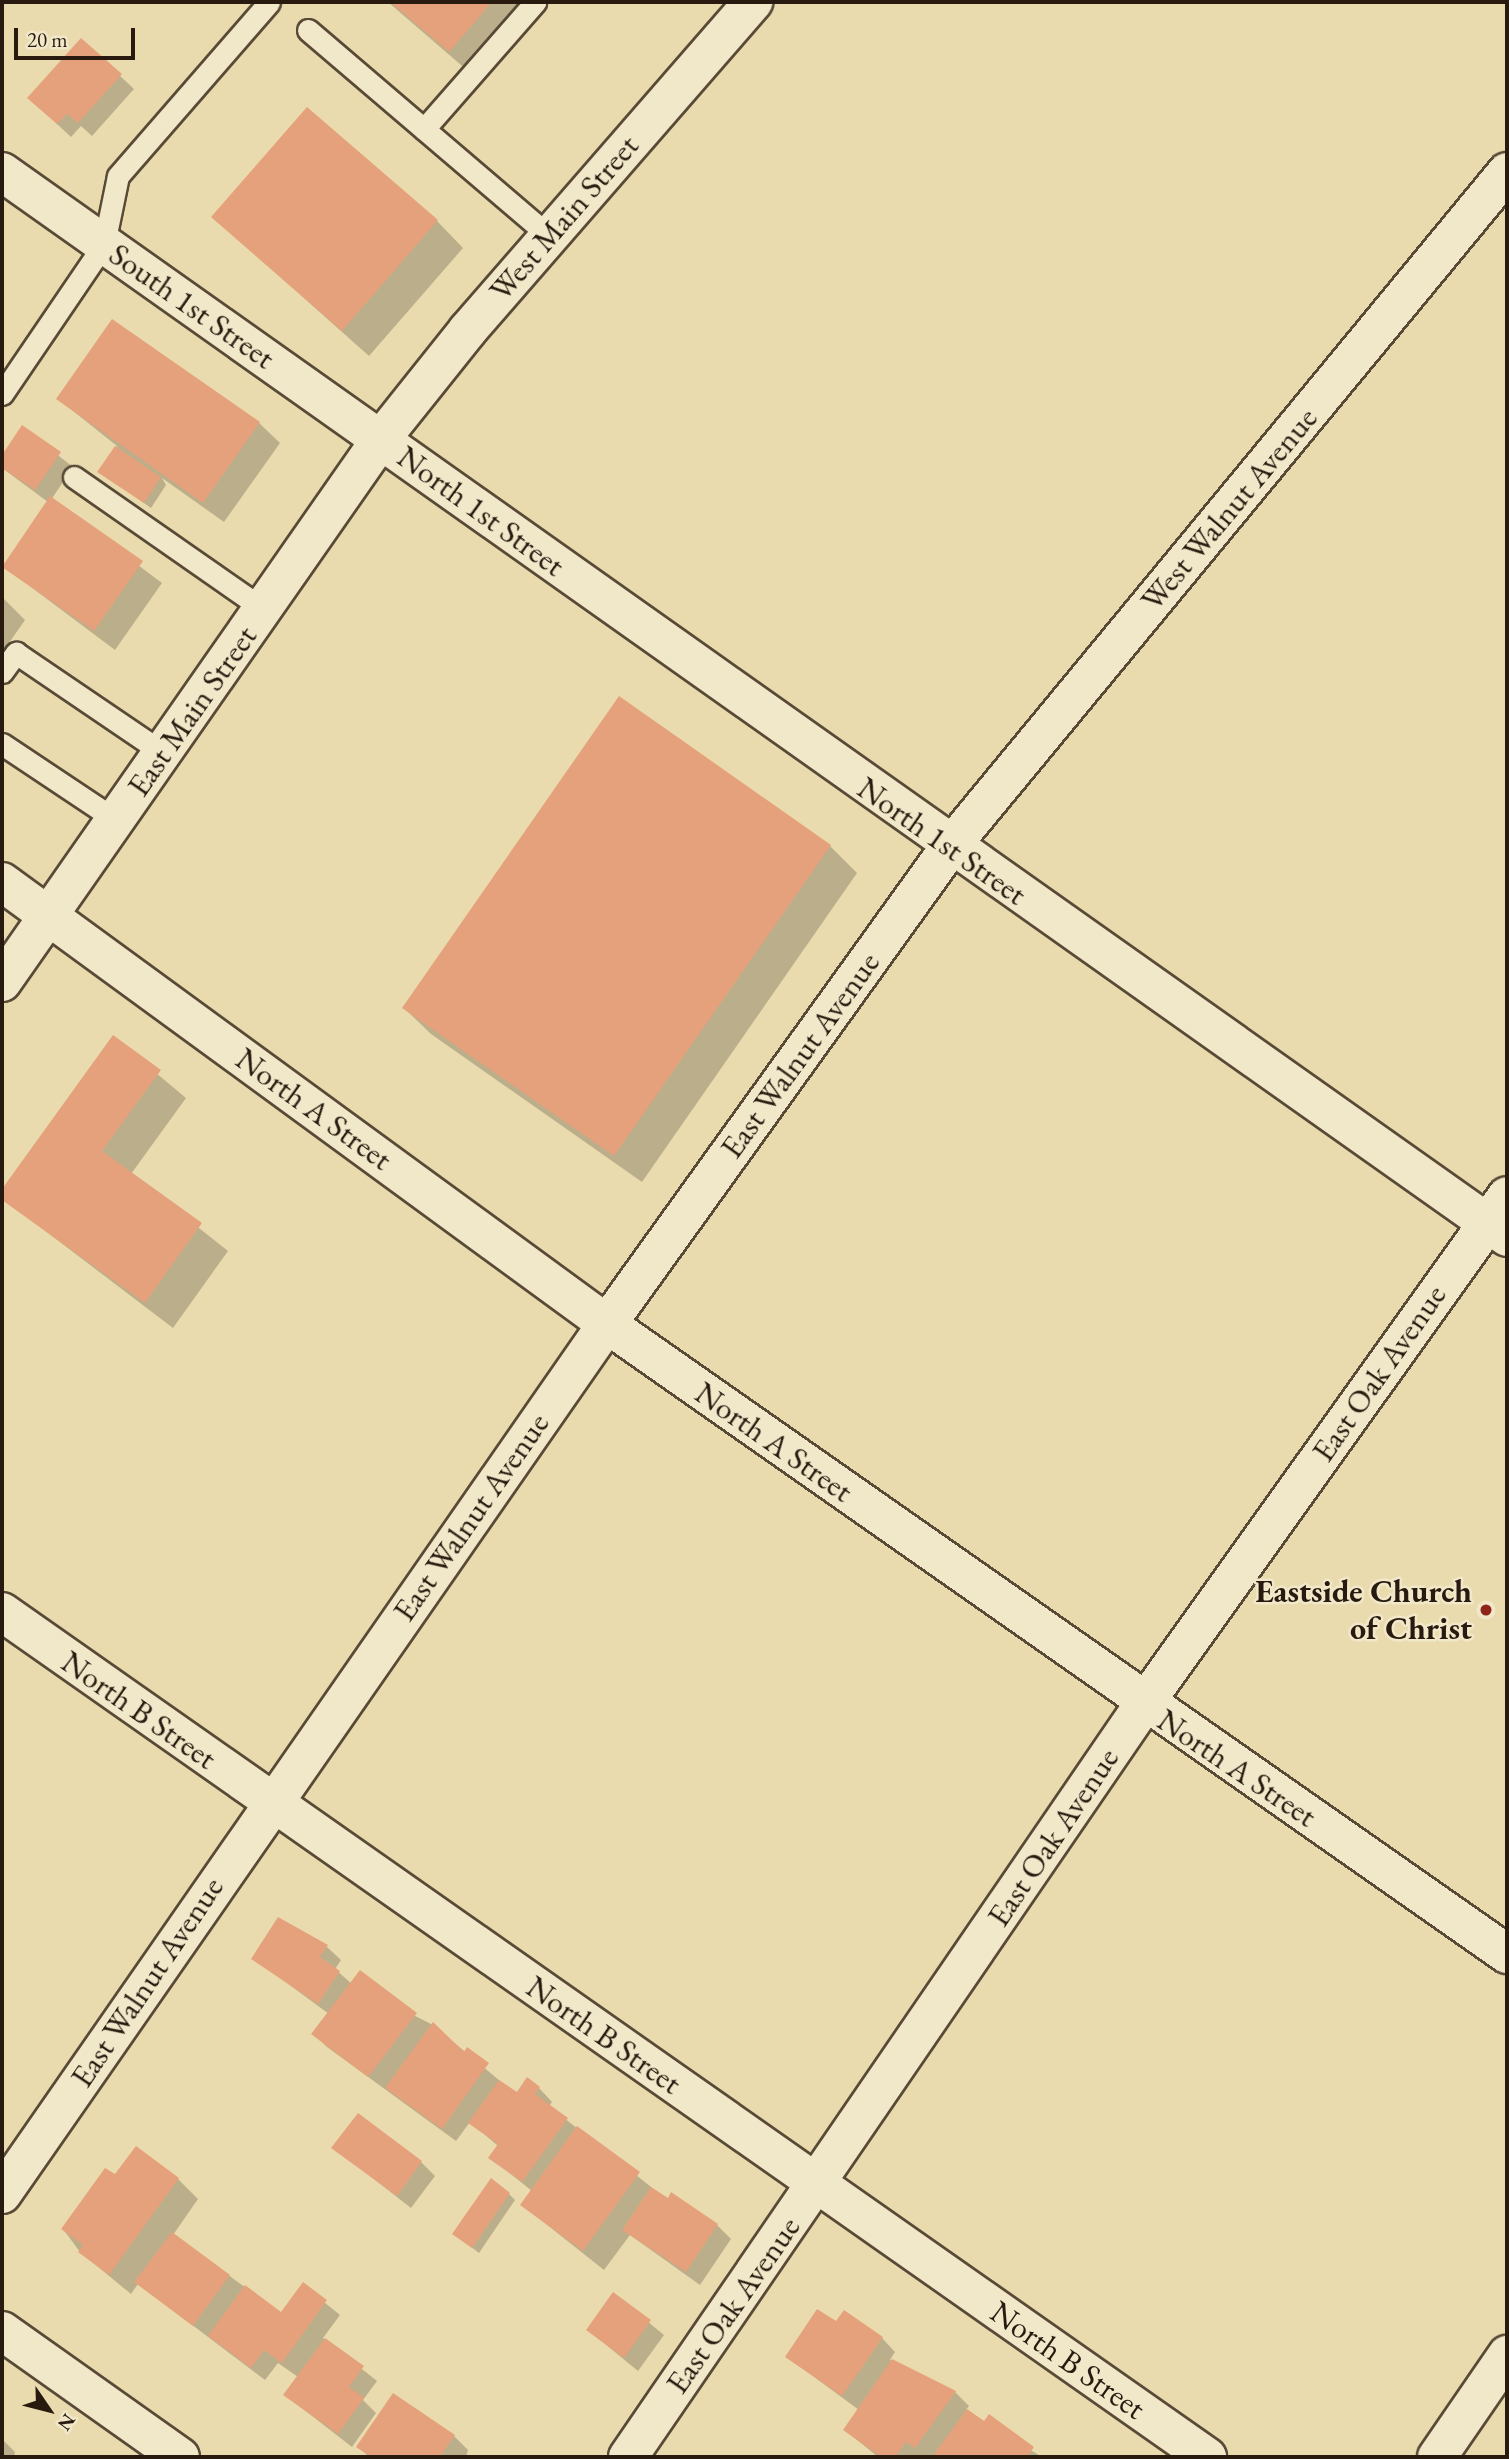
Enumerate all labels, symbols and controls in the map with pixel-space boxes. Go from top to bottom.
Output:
scale bar [18,14,138,58]
text: 20 m [27,26,68,53]
street label: West Main Street [481,127,647,309]
street label: South 1st Street [102,235,282,377]
street label: West Walnut Avenue [1133,399,1325,619]
street label: North 1st Street [390,437,572,585]
street label: East Main Street [119,618,265,804]
street label: North 1st Street [850,769,1034,913]
street label: East Walnut Avenue [712,944,888,1166]
street label: North A Street [228,1039,400,1179]
street label: East Oak Avenue [1304,1277,1454,1469]
street label: North A Street [688,1374,860,1510]
street label: East Walnut Avenue [385,1405,557,1629]
place label: Eastside Church of Christ [1255,1573,1472,1648]
marker: Eastside Church of Christ [1478,1602,1494,1618]
street label: North B Street [54,1643,224,1777]
street label: North A Street [1150,1701,1324,1835]
street label: East Oak Avenue [979,1740,1127,1934]
street label: East Walnut Avenue [62,1870,232,2094]
street label: North B Street [519,1968,689,2102]
street label: East Oak Avenue [658,2209,808,2401]
street label: North B Street [983,2293,1153,2427]
north arrow [14,2375,84,2445]
text: N [52,2409,81,2436]

